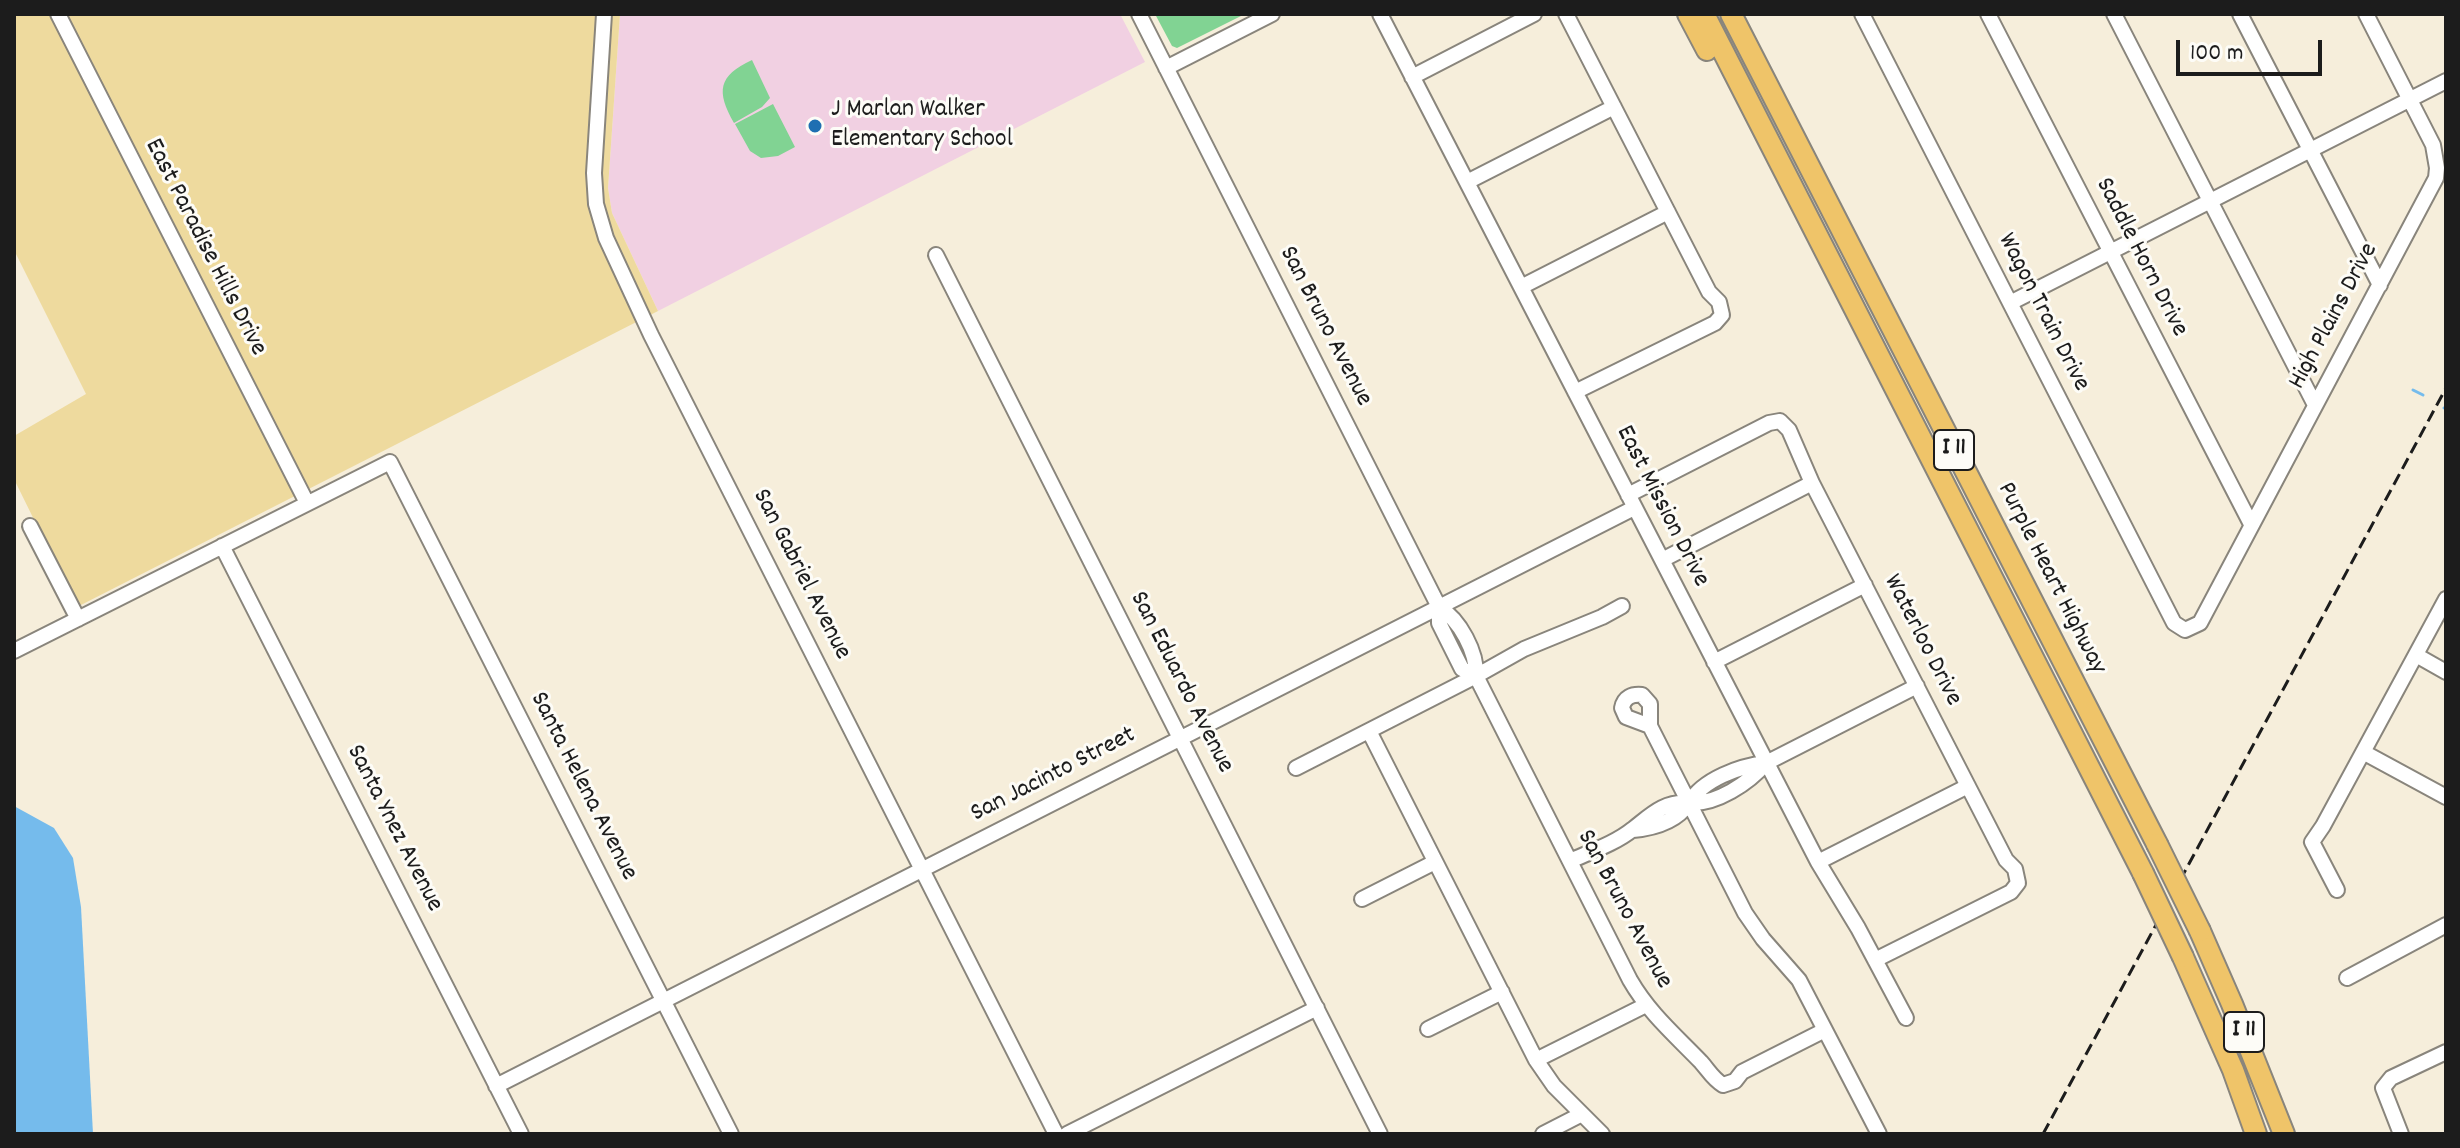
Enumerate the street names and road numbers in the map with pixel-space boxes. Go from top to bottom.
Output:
street label: East Paradise Hills Drive [136,134,272,362]
street label: Saddle Horn Drive [2087,173,2193,343]
street label: Wagon Train Drive [1989,229,2095,397]
street label: High Plains Drive [2283,238,2387,396]
street label: San Bruno Avenue [1270,242,1378,412]
street label: East Mission Drive [1607,421,1715,593]
road number: I 11 [1934,430,1974,470]
street label: Purple Heart Highway [1988,478,2112,680]
street label: San Gabriel Avenue [744,484,856,666]
street label: Waterloo Drive [1875,570,1967,712]
street label: San Eduardo Avenue [1121,587,1239,779]
street label: Santa Helena Avenue [521,688,643,886]
street label: San Jacinto Street [966,721,1142,831]
street label: Santa Ynez Avenue [337,740,449,918]
street label: San Bruno Avenue [1568,825,1678,995]
road number: I 11 [2224,1012,2264,1052]

